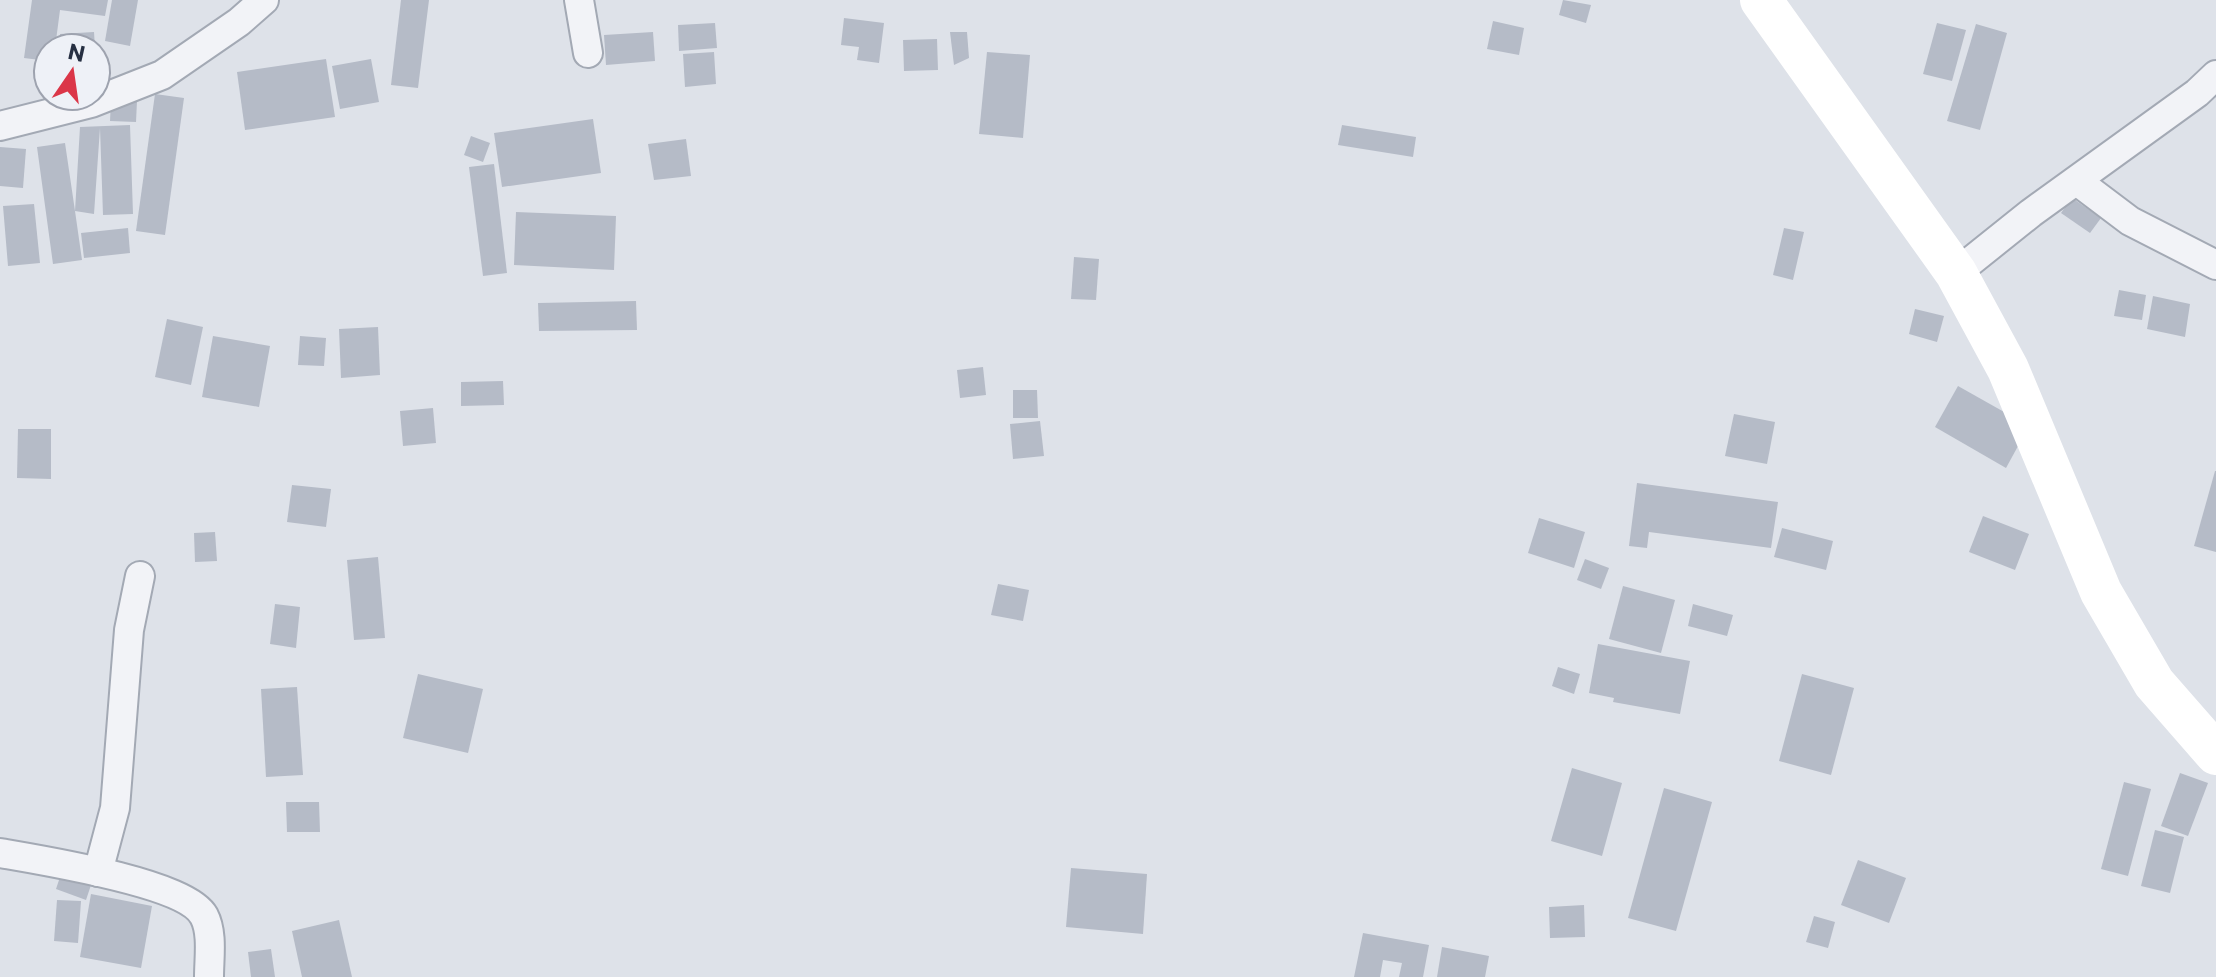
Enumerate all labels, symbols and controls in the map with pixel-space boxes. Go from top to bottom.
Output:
north arrow [32,32,112,112]
text: N [66,37,88,67]

